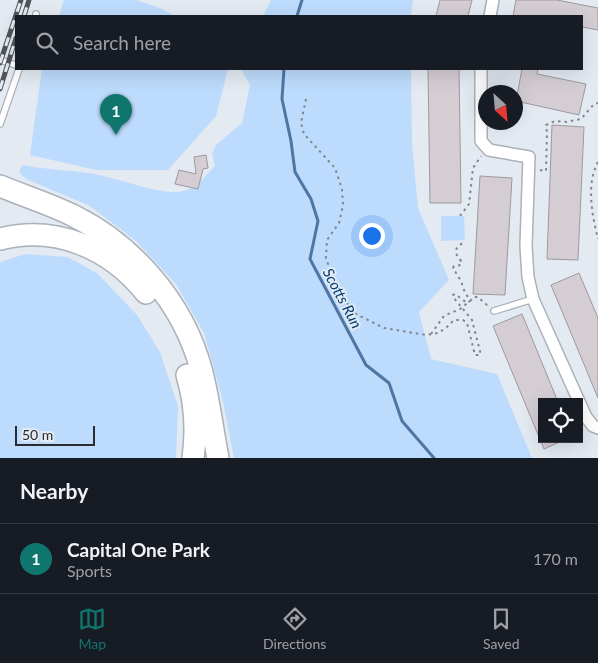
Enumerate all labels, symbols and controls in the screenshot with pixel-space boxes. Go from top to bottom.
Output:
search box [15,15,583,70]
icon: search [33,29,61,57]
text: Search here [73,31,171,54]
north arrow [478,85,523,130]
pin: 1 [100,94,132,135]
your location [359,223,385,249]
water label: Scotts Run [320,265,366,331]
map controls [538,398,583,443]
button: locate [538,398,583,443]
scale bar [15,423,95,446]
text: 50 m [22,426,53,443]
text: Nearby [20,478,88,503]
text: Capital One Park [67,538,210,561]
text: 1 [31,549,41,568]
text: 170 m [533,549,578,568]
text: Sports [67,561,112,580]
tab: Map [78,605,106,652]
tab: Directions [263,605,326,652]
tab: Saved [483,605,520,652]

